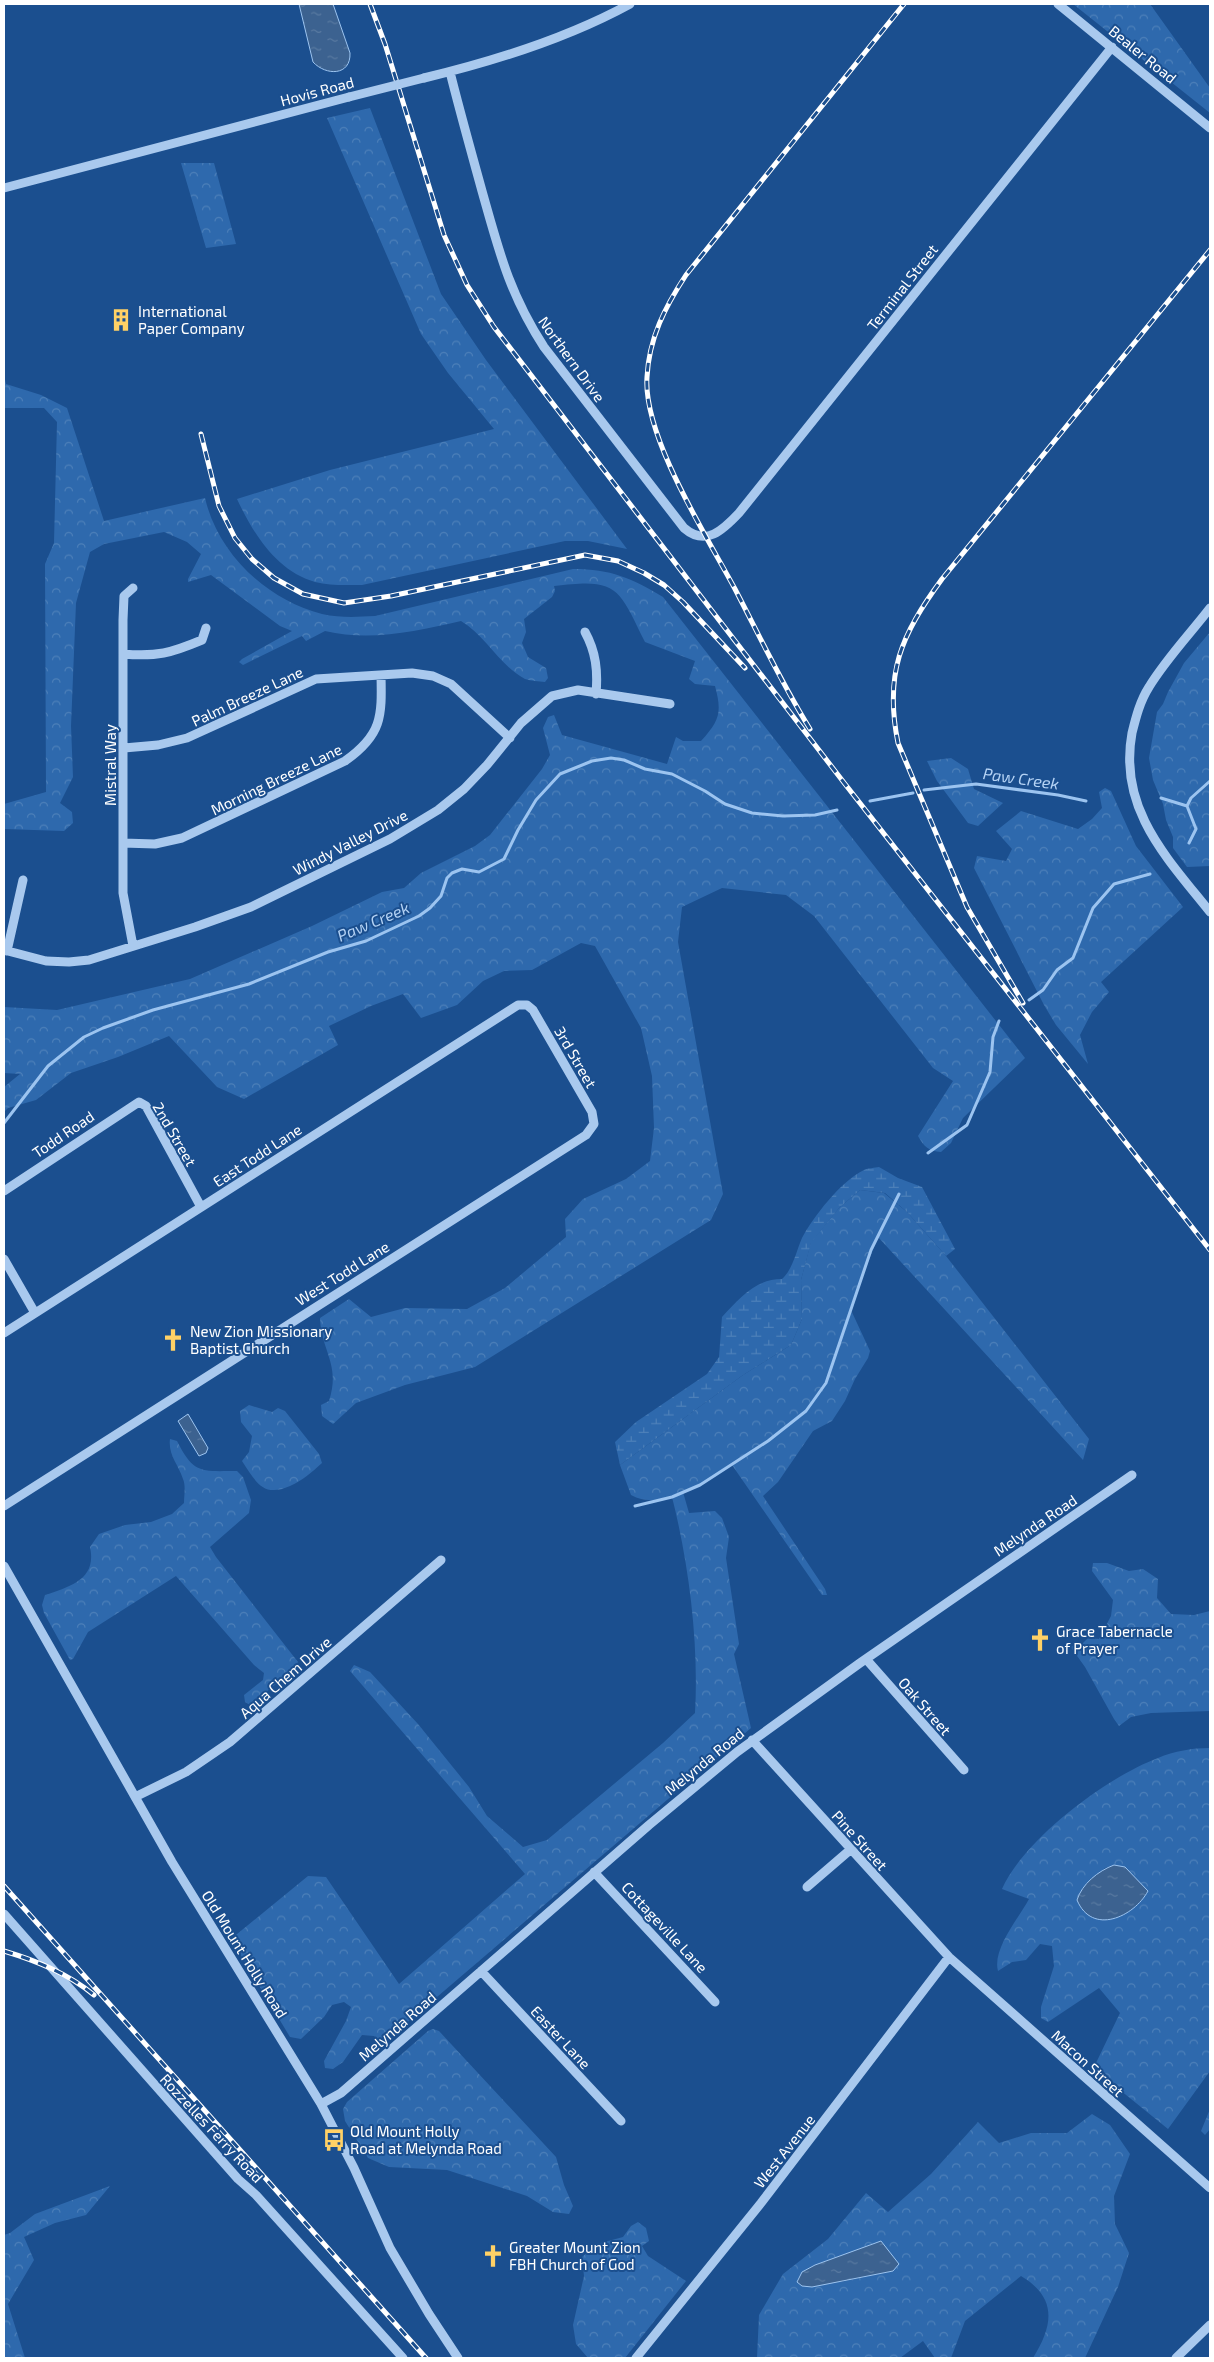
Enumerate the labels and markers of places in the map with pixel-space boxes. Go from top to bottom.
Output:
place label: International Paper Company [138,302,245,337]
building icon: International Paper Company [108,307,134,333]
place label: New Zion Missionary Baptist Church [190,1322,332,1357]
church icon: New Zion Missionary Baptist Church [160,1327,186,1353]
place label: Grace Tabernacle of Prayer [1056,1622,1173,1657]
church icon: Grace Tabernacle of Prayer [1027,1627,1053,1653]
place label: Old Mount Holly Road at Melynda Road [350,2122,502,2157]
bus stop icon: Old Mount Holly Road at Melynda Road [321,2127,347,2153]
place label: Greater Mount Zion FBH Church of God [509,2238,641,2273]
church icon: Greater Mount Zion FBH Church of God [480,2243,506,2269]

